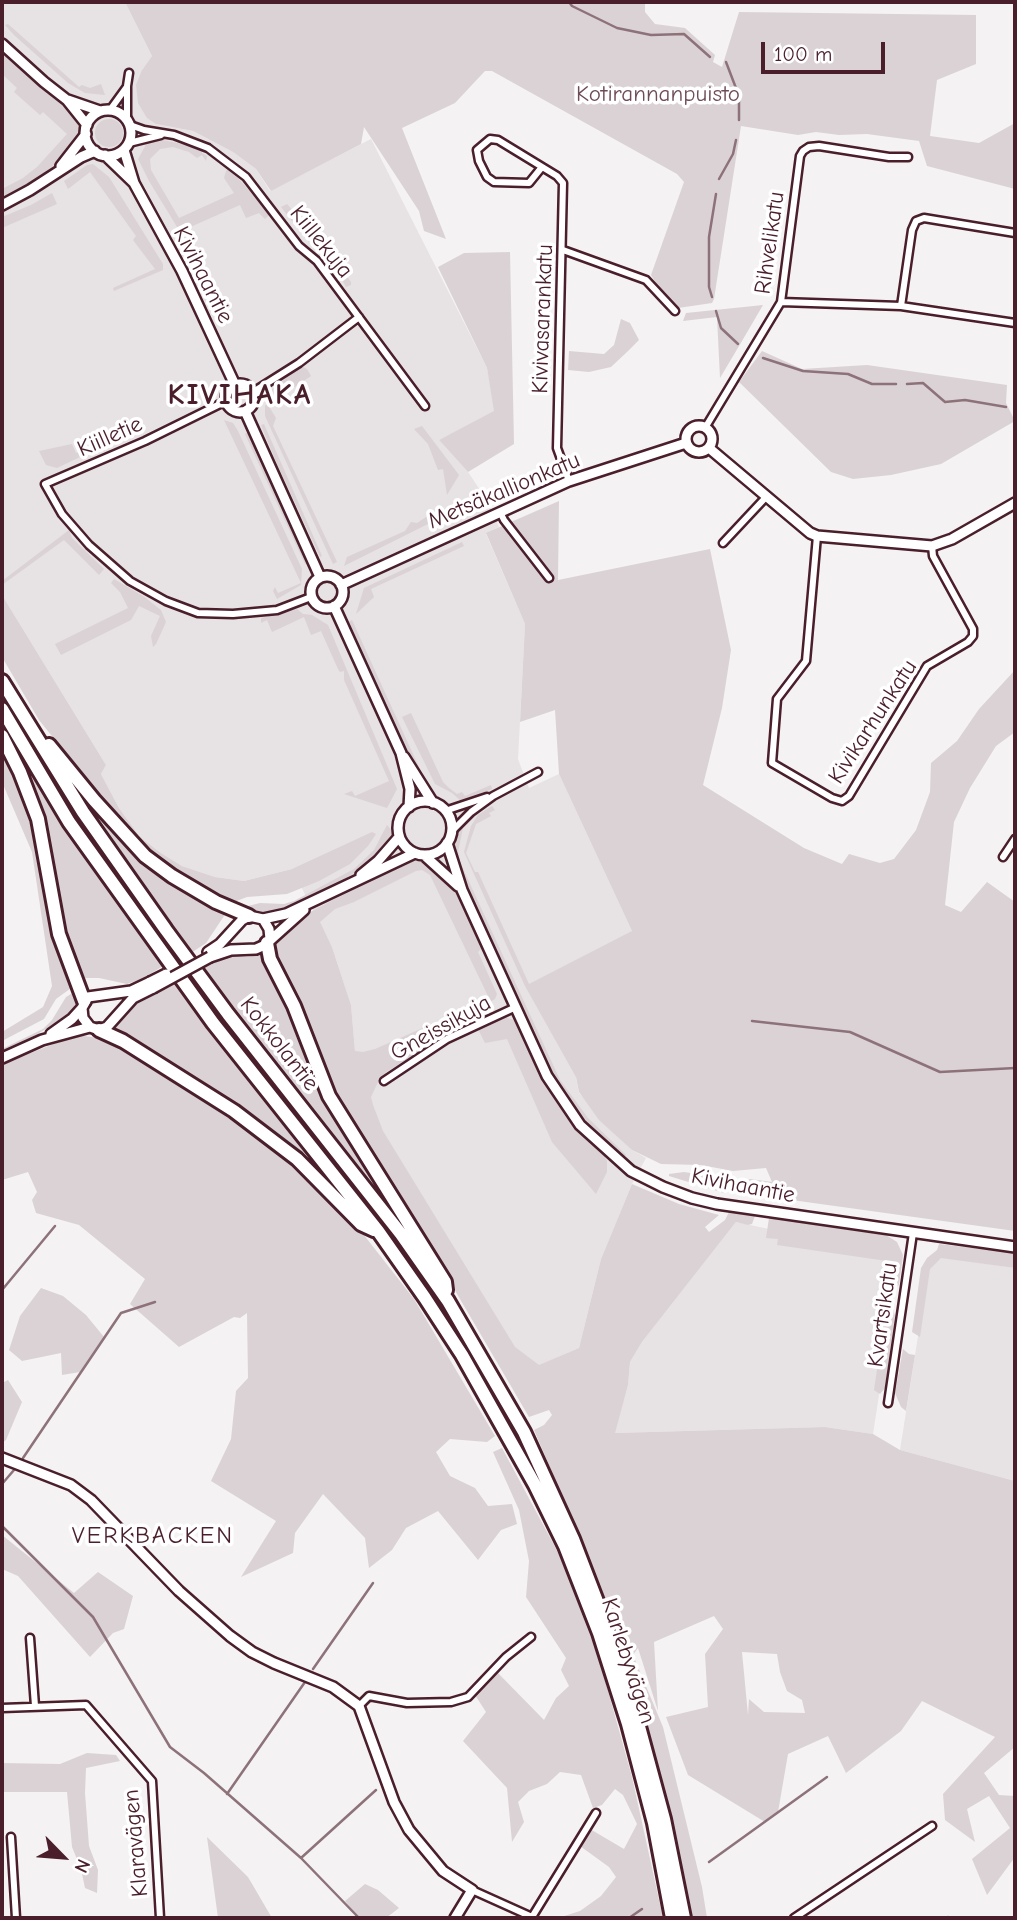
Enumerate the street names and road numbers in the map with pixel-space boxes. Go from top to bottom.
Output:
street label: Rihvelikatu [749,190,791,296]
street label: Kiillekuja [283,200,359,284]
street label: Kivihaantie [167,222,239,328]
street label: Kivivasarankatu [527,244,559,394]
street label: Kiilletie [73,411,147,463]
street label: Metsäkallionkatu [424,447,584,535]
street label: Kivikarhunkatu [823,655,923,789]
street label: Gneissikuja [386,989,496,1067]
street label: Kokkolantie [234,991,324,1097]
street label: Kivihaantie [689,1162,797,1210]
street label: Kvartsikatu [862,1261,904,1369]
street label: Karlebyvägen [595,1595,661,1727]
street label: Klaravägen [118,1788,154,1898]

